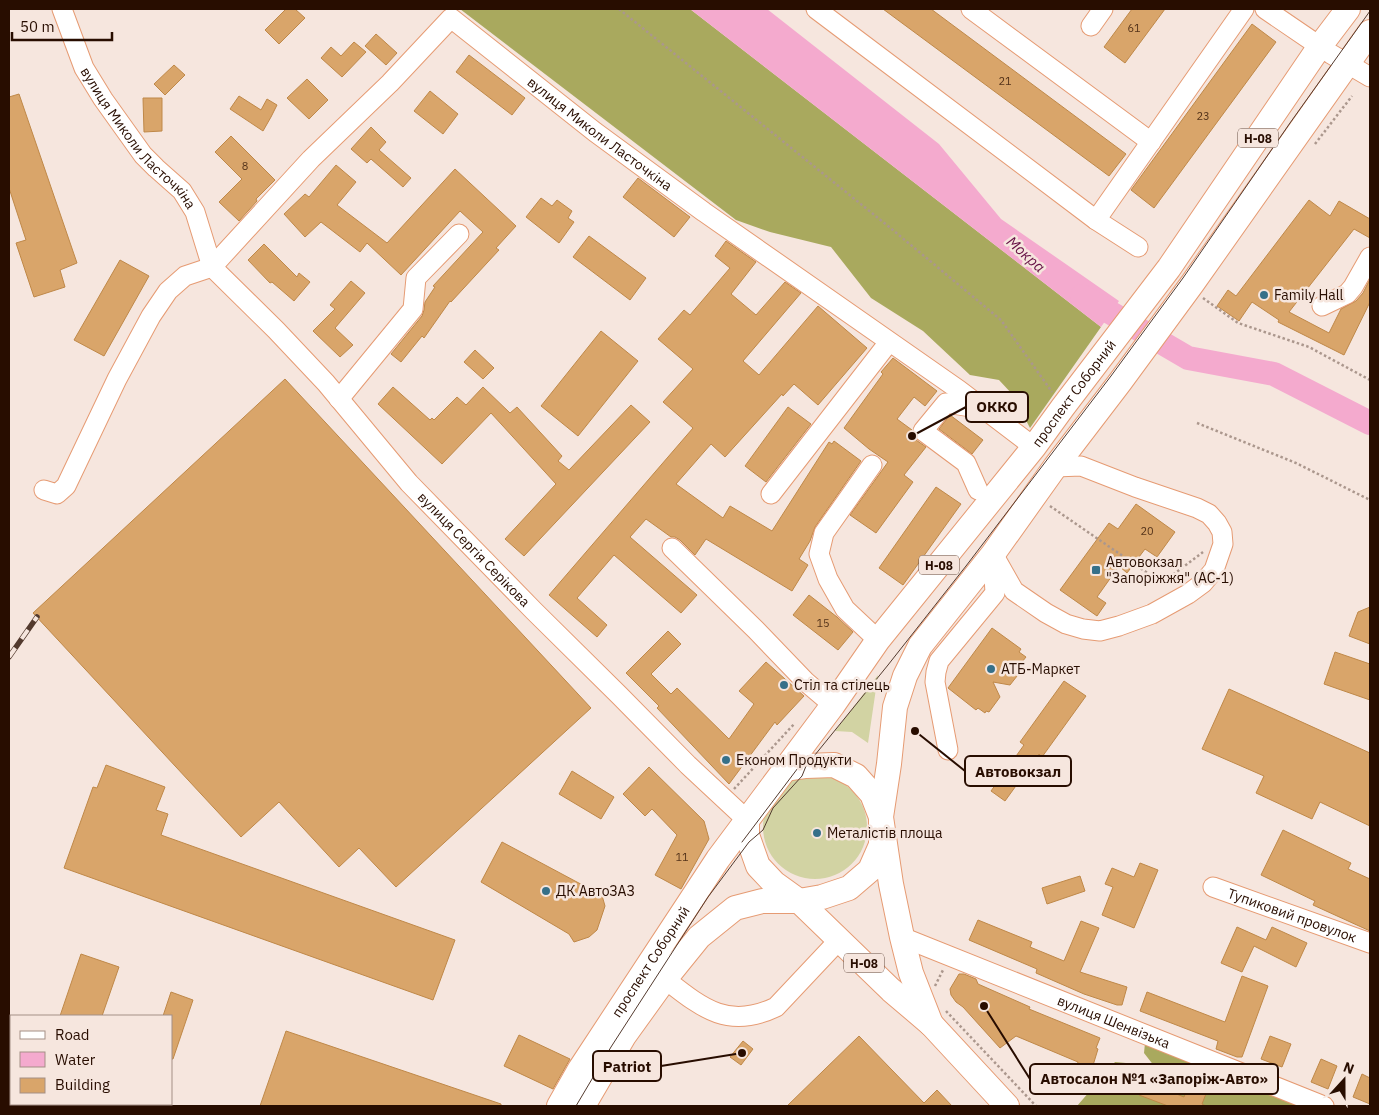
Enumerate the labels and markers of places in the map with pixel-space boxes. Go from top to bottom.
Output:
place label: Family Hall [1274,286,1344,304]
marker: Family Hall [1258,289,1270,301]
callout: ОККО [966,392,1028,422]
place label: Автовокзал "Запоріжжя" (АС-1) [1106,553,1234,587]
marker: Автовокзал "Запоріжжя" (АС-1) [1090,564,1102,576]
place label: АТБ-Маркет [1001,660,1081,678]
marker: АТБ-Маркет [985,663,997,675]
place label: Стіл та стілець [794,676,890,694]
marker: Стіл та стілець [778,679,790,691]
place label: Економ Продукти [736,751,852,769]
marker: Економ Продукти [720,754,732,766]
callout: Автовокзал [965,756,1071,786]
place label: Металістів площа [827,824,943,842]
marker: Металістів площа [811,827,823,839]
place label: ДК АвтоЗАЗ [556,882,635,900]
marker: ДК АвтоЗАЗ [540,885,552,897]
callout: Patriot [593,1051,661,1081]
callout: Автосалон №1 «Запоріж-Авто» [1030,1064,1278,1094]

